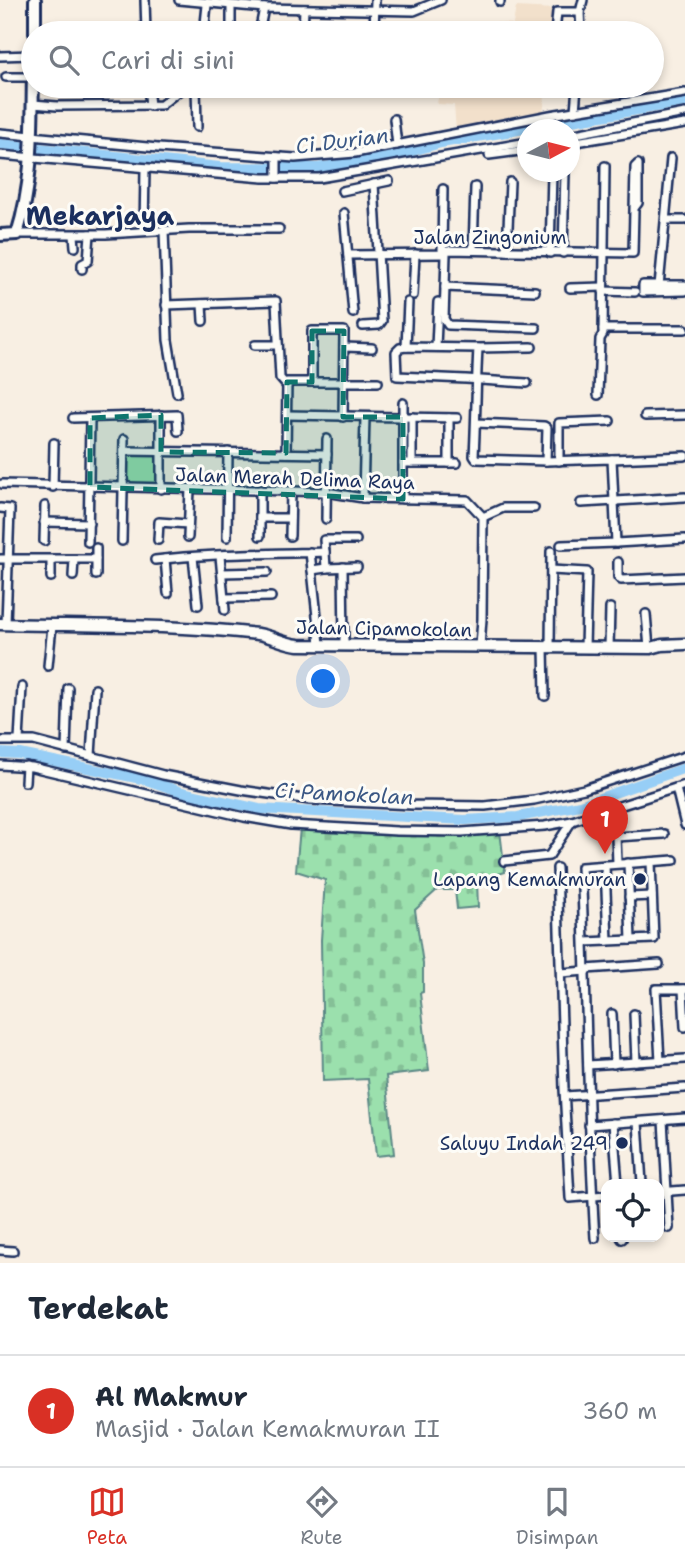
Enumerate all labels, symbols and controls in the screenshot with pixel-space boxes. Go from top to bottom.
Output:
search box [21,21,664,98]
icon: search [45,41,83,79]
text: Cari di sini [101,42,235,77]
north arrow [517,119,580,182]
water label: Ci Durian [294,121,390,161]
district label: Mekarjaya [26,198,175,233]
street label: Jalan Zingonium [413,225,567,250]
street label: Jalan Merah Delima Raya [175,462,415,495]
street label: Jalan Cipamokolan [296,614,472,643]
your location [306,664,340,698]
water label: Ci Pamokolan [274,776,414,812]
pin: 1 [582,796,628,854]
place label: Lapang Kemakmuran [433,867,626,892]
marker: Lapang Kemakmuran [632,871,648,887]
place label: Saluyu Indah 249 [440,1131,608,1156]
marker: Saluyu Indah 249 [614,1135,630,1151]
map controls [601,1179,664,1242]
button: locate [601,1179,664,1242]
text: Terdekat [28,1288,168,1329]
text: Al Makmur [95,1379,248,1414]
text: 1 [46,1396,56,1426]
text: 360 m [582,1396,657,1426]
text: Masjid · Jalan Kemakmuran II [95,1414,440,1444]
tab: Peta [87,1483,127,1550]
tab: Rute [301,1483,343,1550]
tab: Disimpan [516,1483,598,1550]

